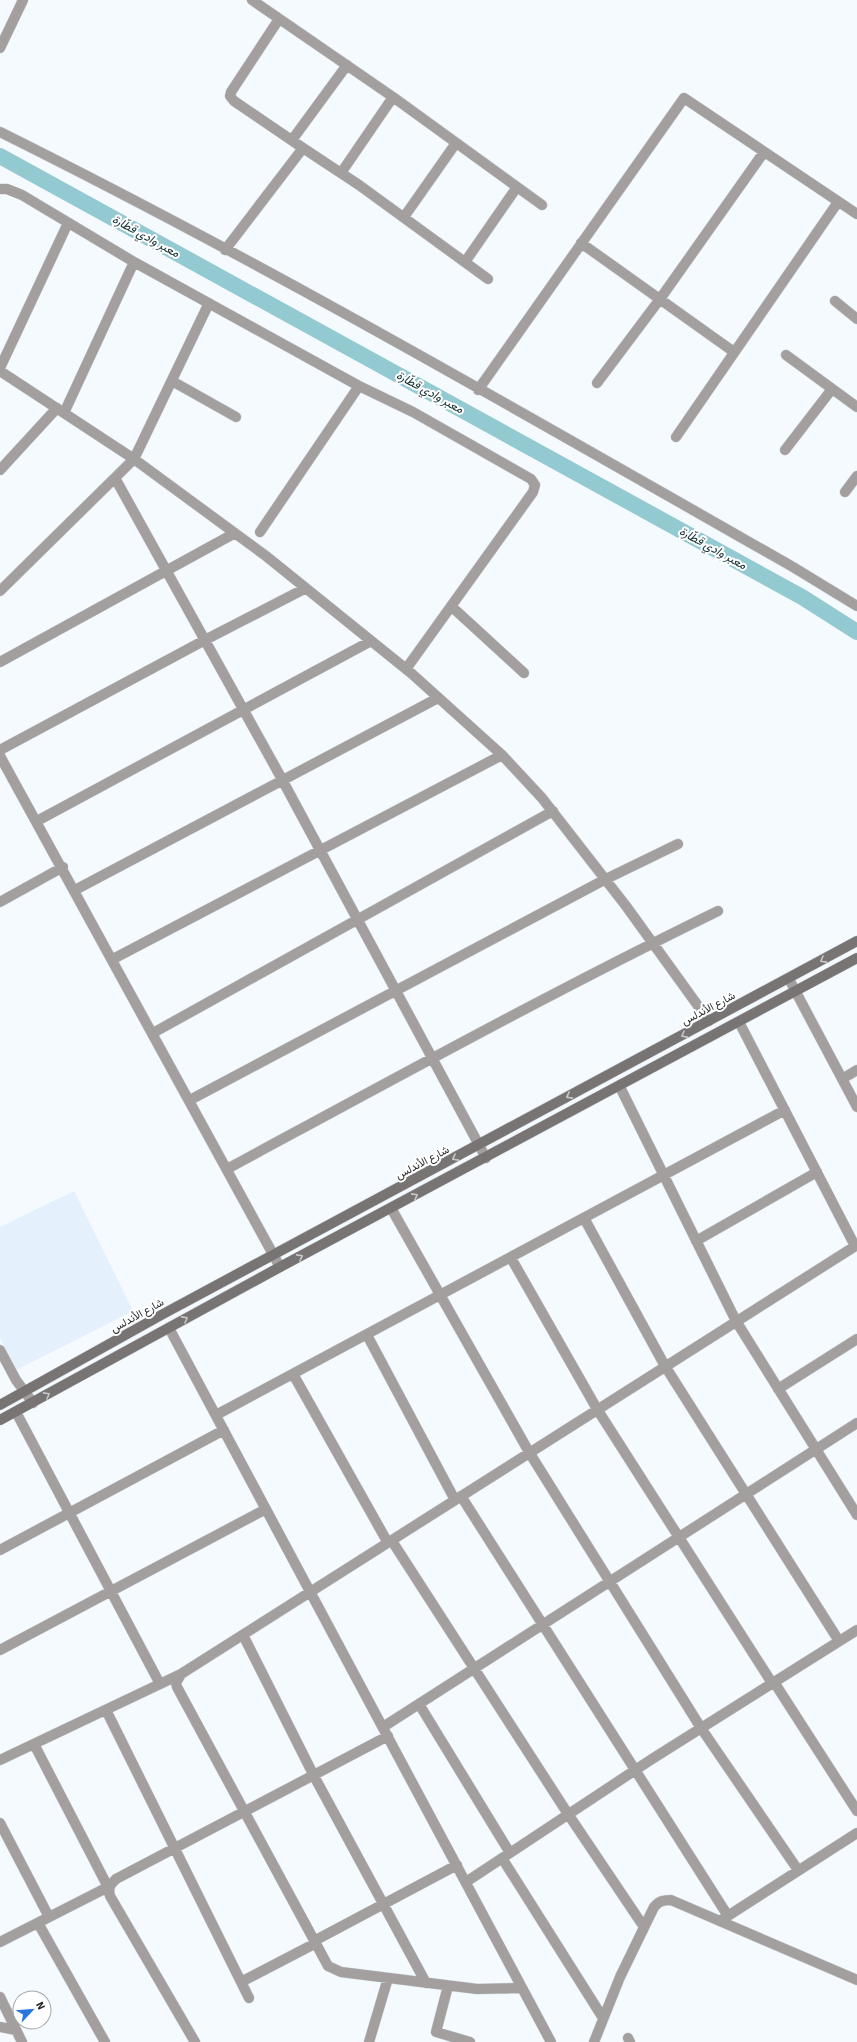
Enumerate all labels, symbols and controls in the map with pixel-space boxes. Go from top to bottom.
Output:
water label: معبر وادي قطّارة [108,211,183,263]
water label: معبر وادي قطّارة [392,367,467,419]
water label: معبر وادي قطّارة [675,523,750,575]
one-way arrow [820,956,827,963]
street label: شارع الأندلس [679,988,738,1029]
one-way arrow [680,1030,688,1038]
one-way arrow [566,1091,573,1099]
street label: شارع الأندلس [393,1142,452,1183]
one-way arrow [451,1153,459,1160]
one-way arrow [410,1193,418,1201]
one-way arrow [295,1254,303,1262]
street label: شارع الأندلس [108,1294,167,1336]
one-way arrow [181,1316,189,1323]
one-way arrow [43,1392,50,1399]
north arrow [12,1990,52,2030]
text: N [32,1999,49,2012]

